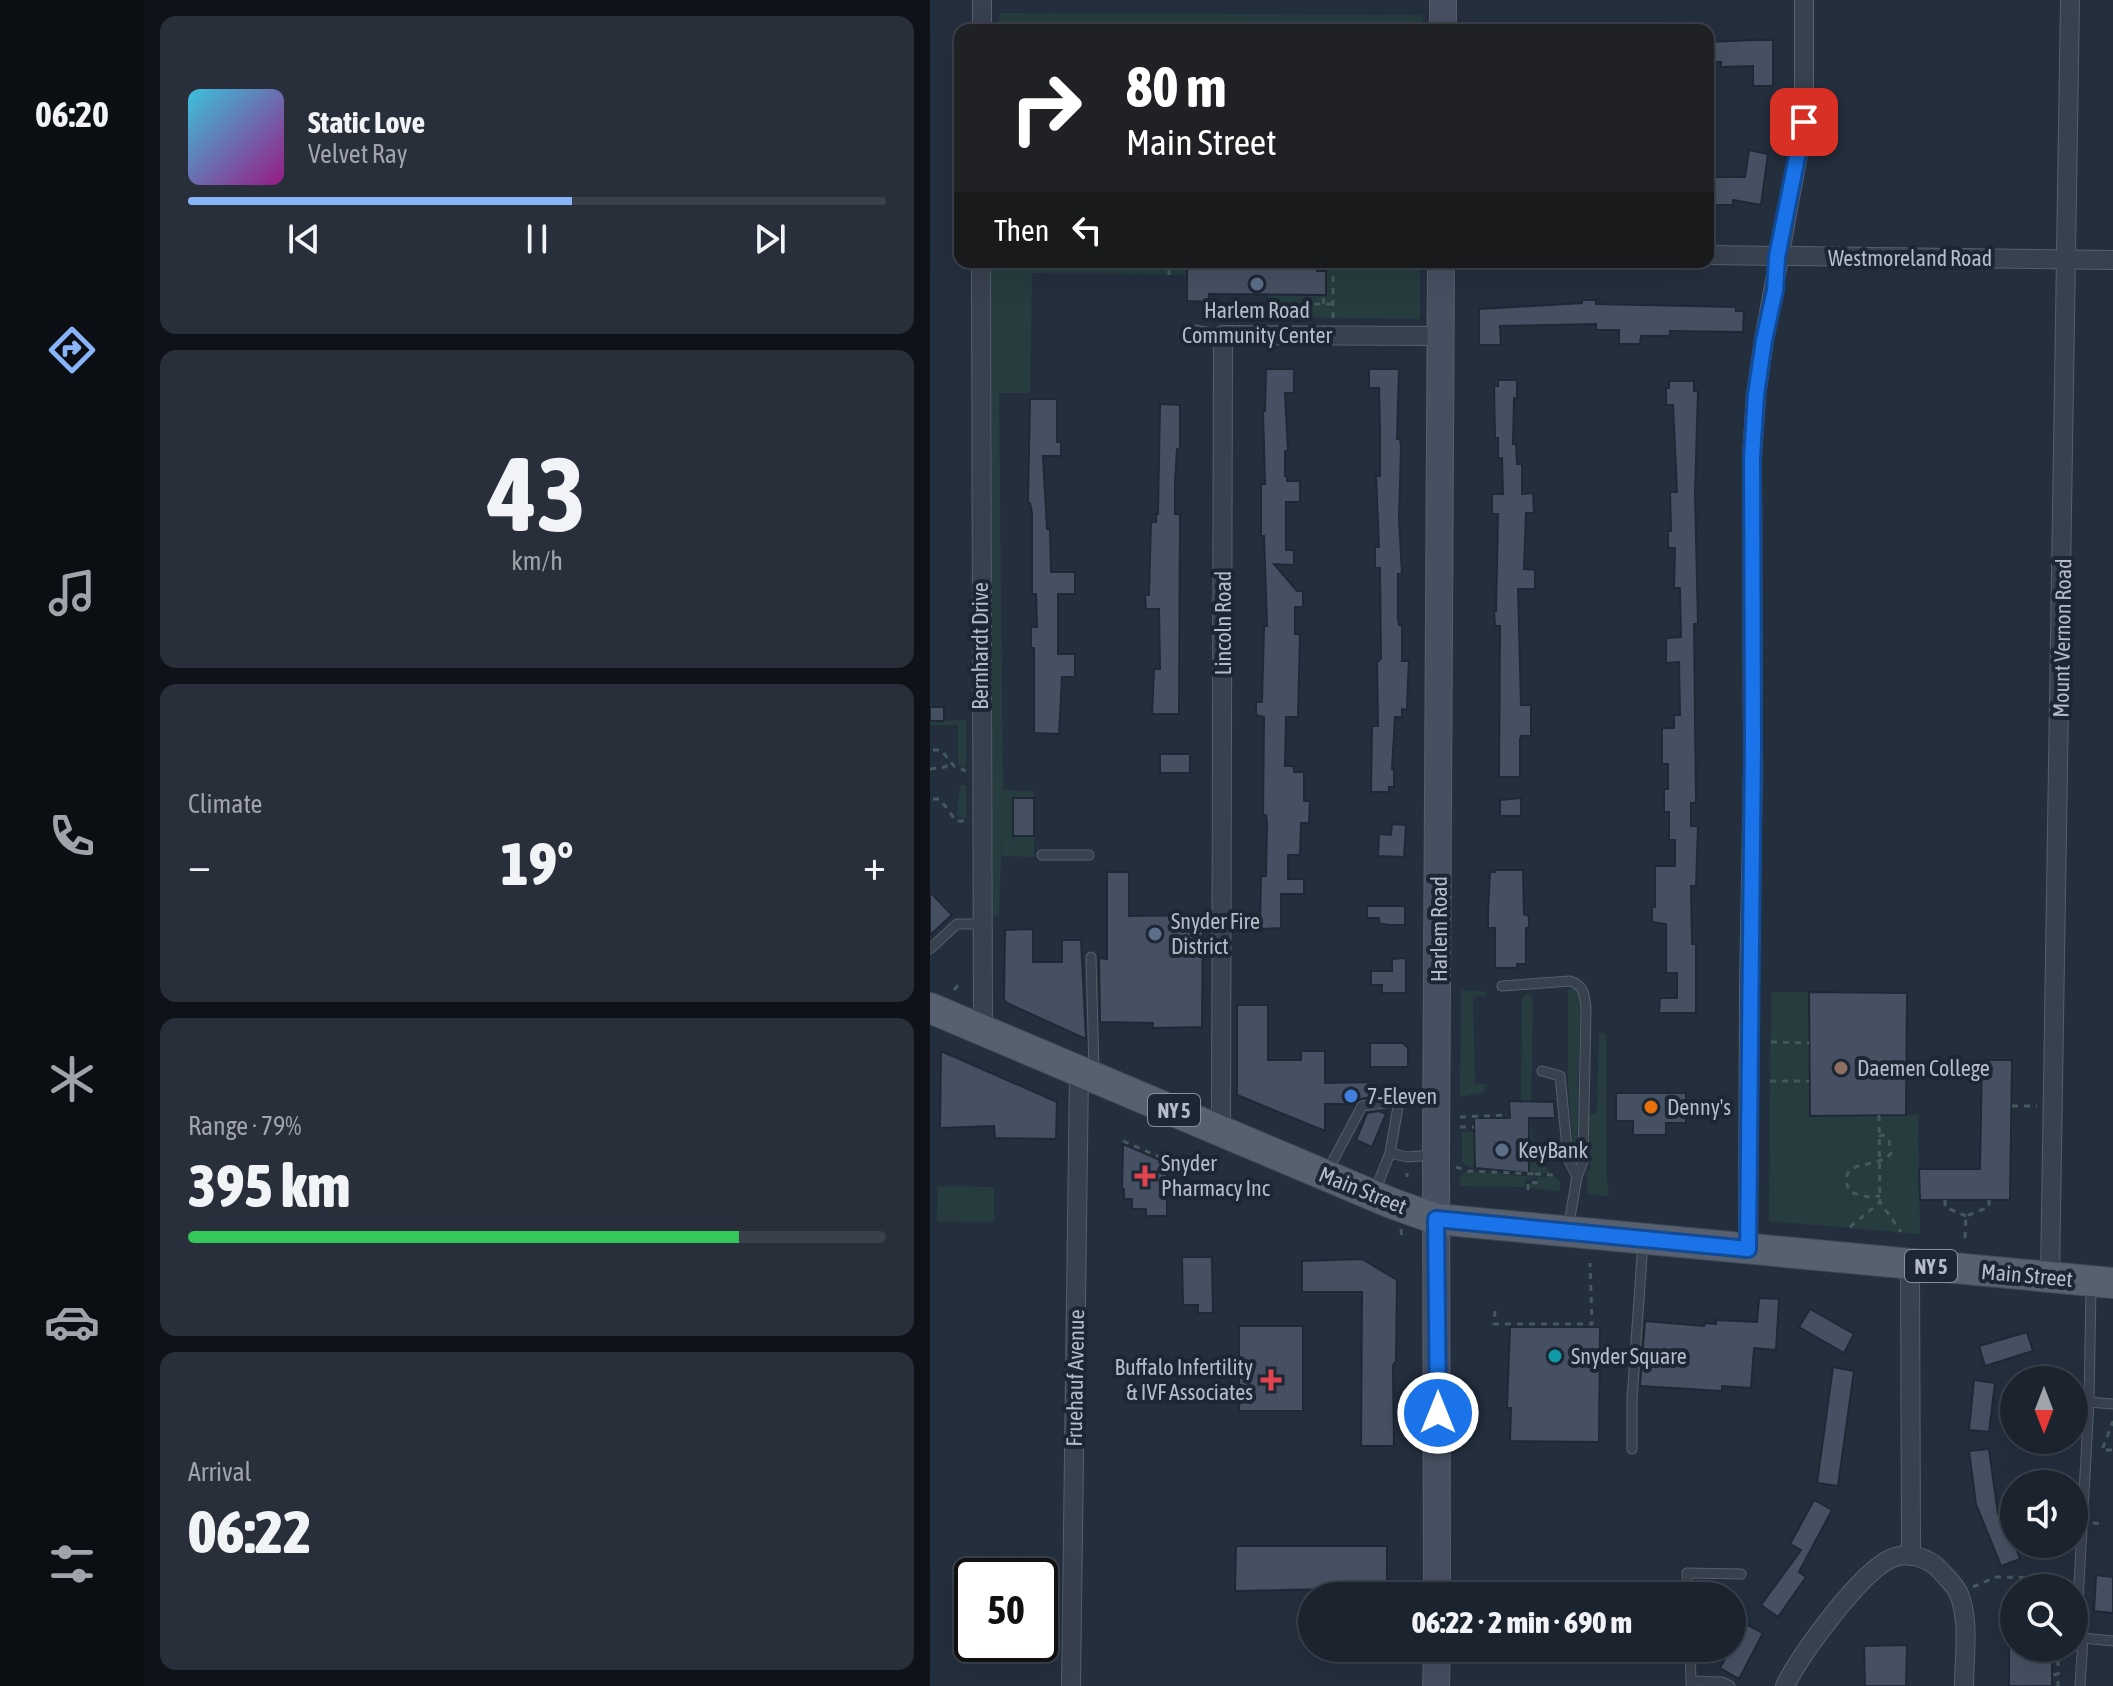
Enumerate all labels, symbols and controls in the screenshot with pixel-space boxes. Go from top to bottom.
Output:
text: 80 m [1126,55,1227,119]
icon: right [994,56,1098,160]
pin [1770,88,1838,156]
text: 06:20 [35,93,109,135]
icon: arrive [1782,100,1826,144]
text: Static Love [308,105,425,139]
text: Main Street [1126,121,1277,163]
text: Velvet Ray [308,139,408,169]
icon: left [1065,208,1109,252]
text: Then [994,213,1049,247]
icon: previous [282,217,326,261]
icon: pause [515,217,559,261]
icon: next [748,217,792,261]
street label: Westmoreland Road [1828,245,1992,271]
marker: Harlem Road Community Center [1248,275,1266,293]
place label: Harlem Road Community Center [1182,297,1332,348]
icon: directions [44,322,100,378]
text: 43 [488,434,586,553]
text: km/h [511,546,563,576]
street label: Mount Vernon Road [2048,558,2076,718]
icon: music [44,565,100,621]
street label: Lincoln Road [1210,571,1236,675]
street label: Bernhardt Drive [967,582,993,710]
text: Climate [188,789,262,819]
icon: phone [44,808,100,864]
text: 19° [501,829,573,898]
text: − [188,839,211,889]
text: + [863,839,886,889]
street label: Harlem Road [1426,876,1452,982]
place label: Snyder Fire District [1171,908,1260,959]
marker: Snyder Fire District [1146,925,1164,943]
icon: climate [44,1051,100,1107]
place label: Daemen College [1857,1055,1990,1081]
marker: Daemen College [1832,1059,1850,1077]
place label: 7-Eleven [1367,1083,1437,1109]
marker: 7-Eleven [1342,1087,1360,1105]
road number: NY 5 [1148,1094,1200,1126]
place label: Denny's [1667,1094,1731,1120]
marker: Denny's [1642,1098,1660,1116]
text: Range · 79% [188,1111,301,1141]
place label: KeyBank [1518,1137,1589,1163]
marker: KeyBank [1493,1141,1511,1159]
place label: Snyder Pharmacy Inc [1161,1150,1271,1201]
text: 395 km [188,1151,350,1220]
street label: Main Street [1315,1161,1411,1219]
marker: Snyder Pharmacy Inc [1136,1167,1154,1185]
road number: NY 5 [1905,1250,1957,1282]
street label: Main Street [1980,1258,2074,1292]
icon: car [44,1294,100,1350]
street label: Fruehauf Avenue [1061,1309,1089,1447]
place label: Snyder Square [1571,1343,1687,1369]
marker: Snyder Square [1546,1347,1564,1365]
place label: Buffalo Infertility & IVF Associates [1115,1354,1253,1405]
north arrow [2000,1366,2088,1454]
map controls [2000,1366,2088,1662]
marker: Buffalo Infertility & IVF Associates [1260,1369,1282,1391]
position arrow [1396,1371,1480,1455]
text: Arrival [188,1457,252,1487]
button: sound [2000,1470,2088,1558]
text: 06:22 [188,1497,311,1566]
icon: filters [44,1536,100,1592]
speed limit sign: 50 [954,1558,1058,1662]
button: search [2000,1574,2088,1662]
text: 06:22 · 2 min · 690 m [1412,1605,1632,1639]

